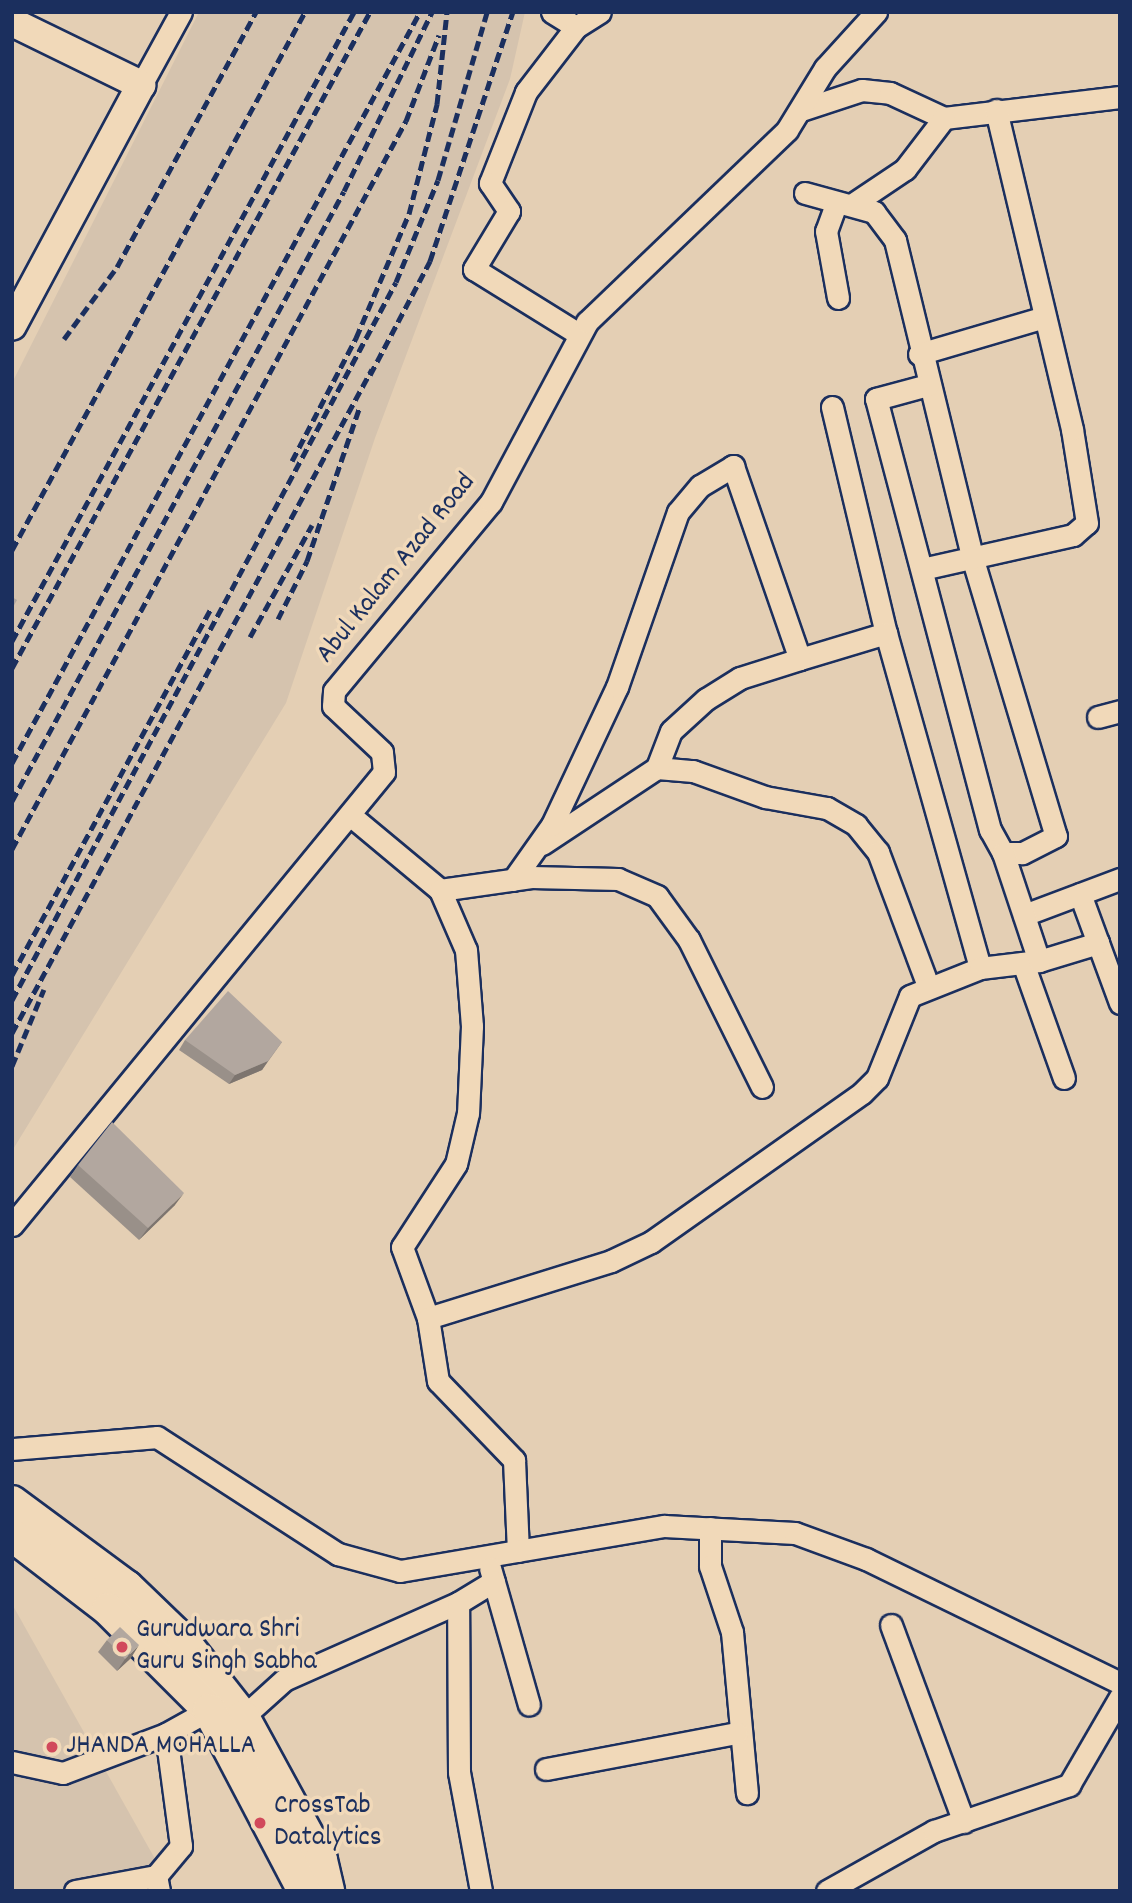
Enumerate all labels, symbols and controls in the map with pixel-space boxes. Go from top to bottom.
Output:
street label: Abul Kalam Azad Road [310,467,484,671]
place label: Gurudwara Shri Guru Singh Sabha [136,1614,317,1680]
marker: Gurudwara Shri Guru Singh Sabha [114,1639,130,1655]
place label: JHANDA MOHALLA [66,1730,256,1764]
marker: JHANDA MOHALLA [44,1739,60,1755]
place label: CrossTab Datalytics [274,1790,382,1856]
marker: CrossTab Datalytics [252,1815,268,1831]

